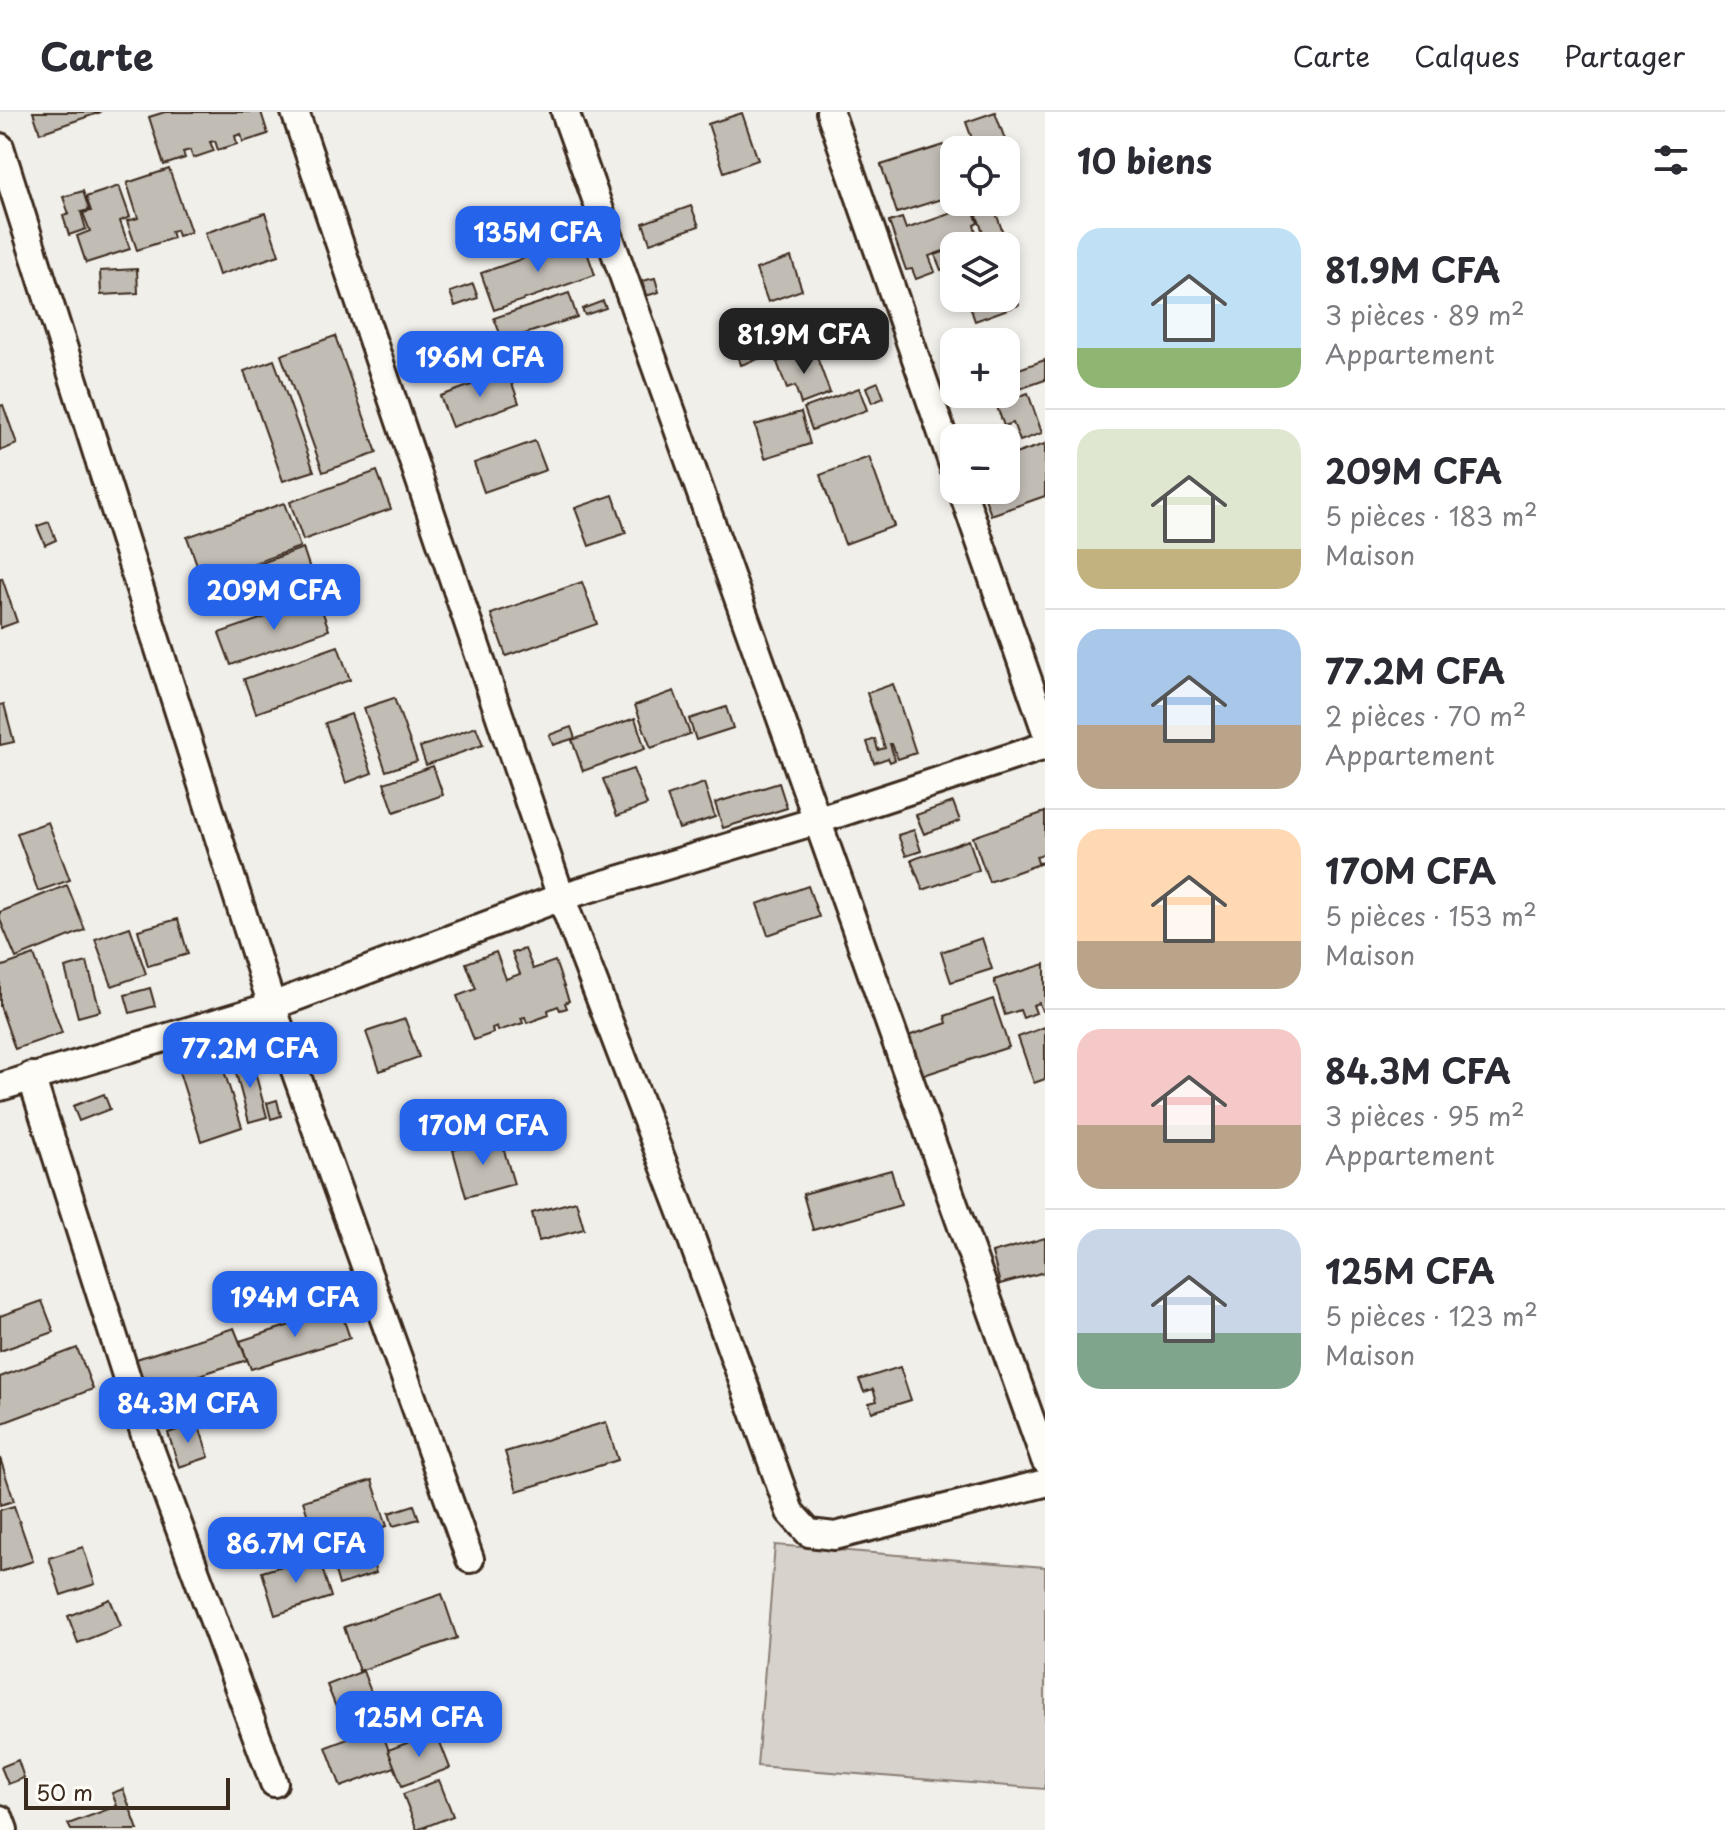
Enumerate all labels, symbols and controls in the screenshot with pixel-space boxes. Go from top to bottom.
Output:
text: Carte [40,27,154,84]
text: Carte [1292,34,1370,77]
text: Calques [1414,34,1520,77]
text: Partager [1564,34,1685,77]
text: 10 biens [1077,134,1212,186]
map controls [940,136,1020,504]
button: locate [940,136,1020,216]
icon: filters [1649,138,1693,182]
pin: 135M CFA [455,206,621,274]
text: 135M CFA [473,212,603,251]
button: layers [940,232,1020,312]
text: 81.9M CFA [1325,243,1500,295]
icon: home [1141,260,1237,356]
text: 3 pièces · 89 m² [1325,295,1525,334]
pin: 81.9M CFA [712,308,896,376]
text: 81.9M CFA [737,314,871,353]
button: + [940,328,1020,408]
pin: 196M CFA [397,331,563,399]
text: Appartement [1325,334,1495,373]
text: 196M CFA [415,337,545,376]
button: − [940,424,1020,504]
text: 209M CFA [1325,444,1502,496]
icon: home [1141,461,1237,557]
text: 5 pièces · 183 m² [1325,496,1538,535]
text: Maison [1325,535,1415,574]
pin: 209M CFA [191,564,357,632]
text: 209M CFA [206,570,342,609]
text: 77.2M CFA [1325,644,1505,696]
icon: home [1141,661,1237,757]
text: 2 pièces · 70 m² [1325,696,1526,735]
text: Appartement [1325,735,1495,774]
text: 170M CFA [1325,844,1496,896]
icon: home [1141,861,1237,957]
text: 5 pièces · 153 m² [1325,896,1537,935]
text: Maison [1325,935,1415,974]
pin: 77.2M CFA [158,1022,342,1090]
text: 77.2M CFA [181,1028,319,1067]
text: 84.3M CFA [1325,1044,1511,1096]
icon: home [1141,1061,1237,1157]
text: 3 pièces · 95 m² [1325,1096,1525,1135]
pin: 170M CFA [400,1099,566,1167]
text: 170M CFA [418,1105,548,1144]
text: Appartement [1325,1135,1495,1174]
text: 125M CFA [1325,1244,1495,1296]
icon: home [1141,1261,1237,1357]
pin: 194M CFA [212,1271,378,1339]
text: 194M CFA [230,1277,360,1316]
text: 5 pièces · 123 m² [1325,1296,1538,1335]
text: Maison [1325,1335,1415,1374]
pin: 84.3M CFA [96,1377,280,1445]
text: 84.3M CFA [117,1383,259,1422]
pin: 86.7M CFA [204,1517,388,1585]
text: 86.7M CFA [226,1523,366,1562]
pin: 125M CFA [336,1691,502,1759]
text: 125M CFA [354,1697,484,1736]
scale bar [24,1774,230,1810]
text: 50 m [36,1775,93,1808]

